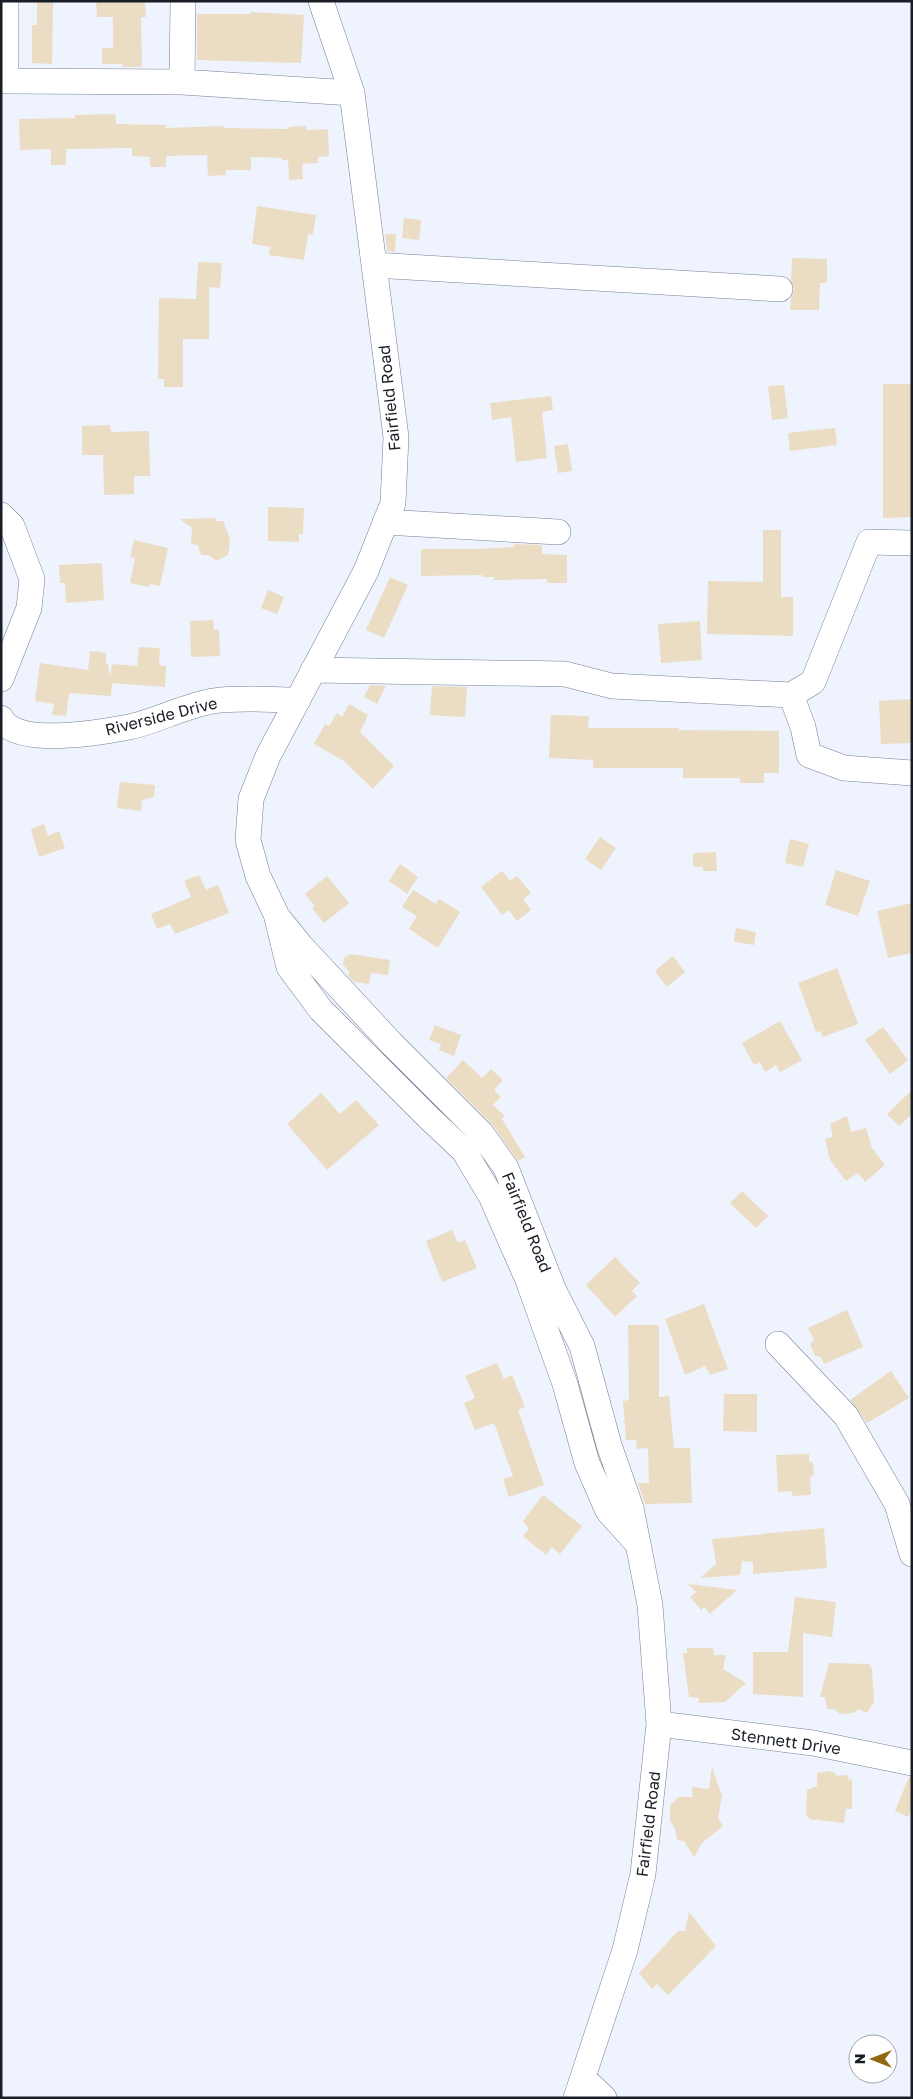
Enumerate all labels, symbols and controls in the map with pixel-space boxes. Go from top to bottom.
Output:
street label: Fairfield Road [373,344,405,452]
street label: Riverside Drive [103,692,219,740]
street label: Fairfield Road [498,1169,556,1275]
street label: Stennett Drive [730,1723,842,1759]
street label: Fairfield Road [632,1770,664,1878]
north arrow [848,2034,898,2084]
text: N [851,2054,868,2064]

